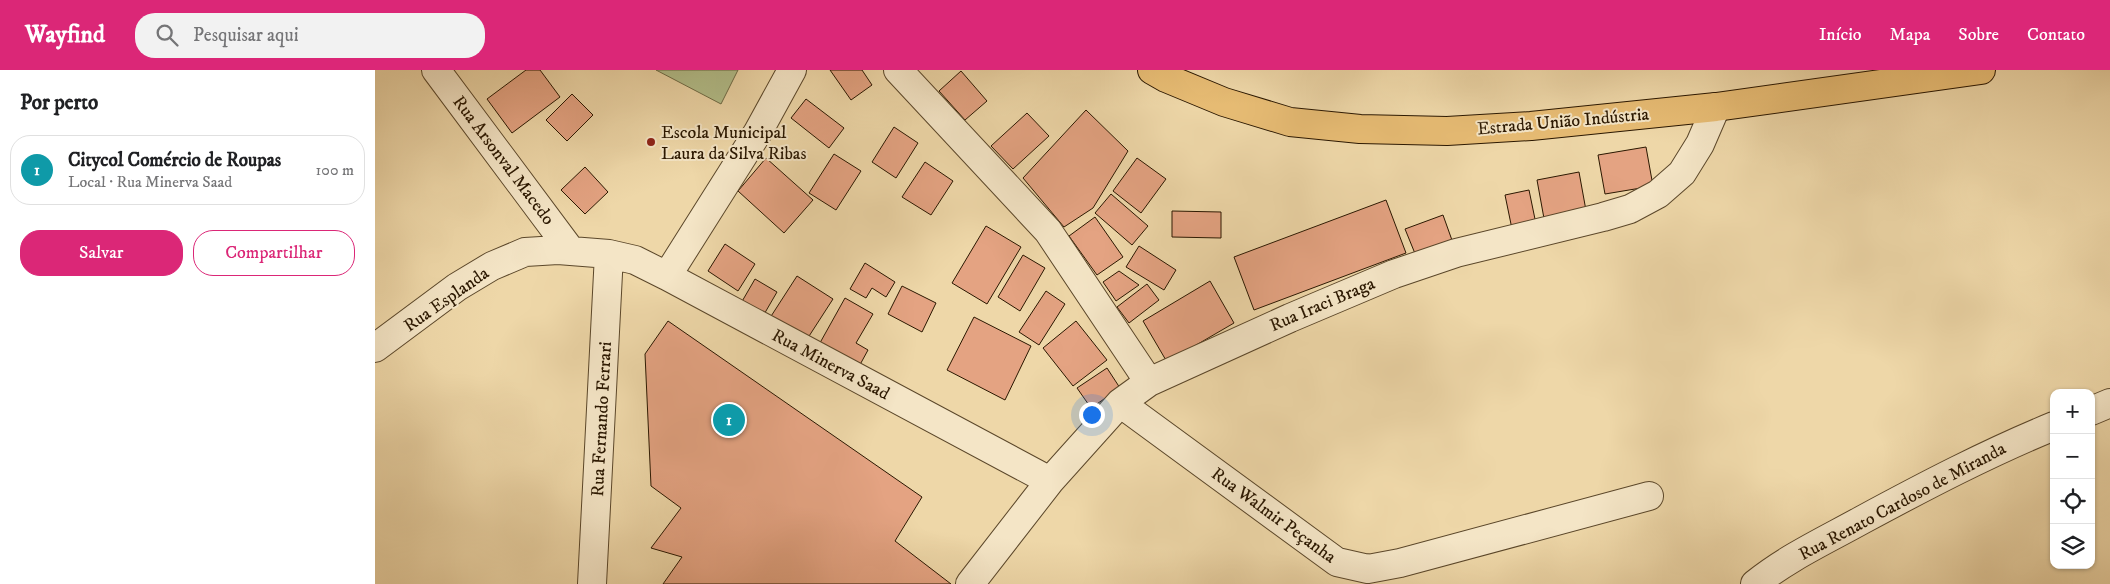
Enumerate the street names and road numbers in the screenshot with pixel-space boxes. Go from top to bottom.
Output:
street label: Rua Arsonval Macedo [447,92,559,230]
street label: Estrada União Indústria [1476,103,1650,140]
street label: Rua Esplanda [400,262,494,337]
street label: Rua Iraci Braga [1266,273,1379,337]
street label: Rua Minerva Saad [768,325,893,405]
street label: Rua Fernando Ferrari [587,341,617,497]
street label: Rua Renato Cardoso de Miranda [1795,438,2010,566]
street label: Rua Walmir Peçanha [1207,463,1340,569]

